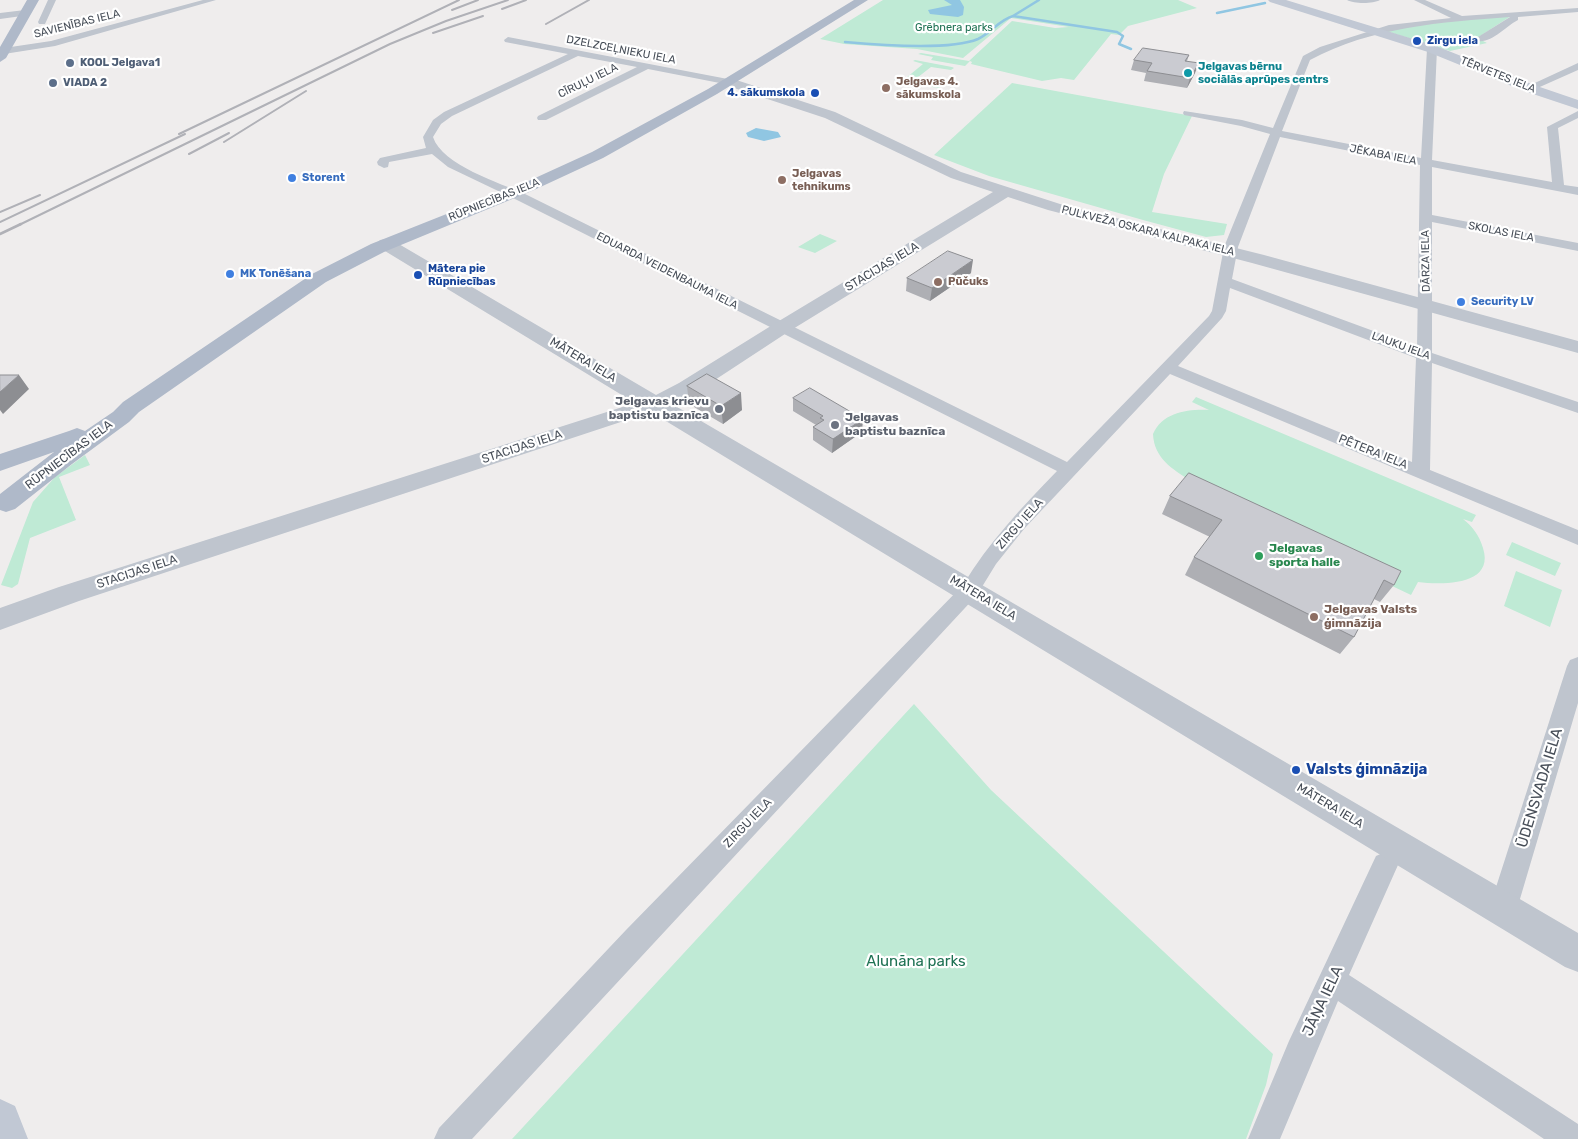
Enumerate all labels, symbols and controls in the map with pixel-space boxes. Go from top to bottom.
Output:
street label: SAVIENĪBAS IELA [33,7,121,41]
park label: Grēbnera parks [915,21,993,35]
street label: DZELZCEĻNIEKU IELA [565,33,677,67]
place label: Zirgu iela [1427,34,1478,48]
marker: Zirgu iela [1411,35,1423,47]
street label: TĒRVETES IELA [1459,54,1537,96]
place label: KOOL Jelgava1 [80,56,160,70]
marker: KOOL Jelgava1 [64,57,76,69]
place label: Jelgavas bērnu sociālās aprūpes centrs [1198,60,1329,86]
street label: CĪRUĻU IELA [556,61,620,101]
marker: Jelgavas bērnu sociālās aprūpes centrs [1182,67,1194,79]
place label: Jelgavas 4. sākumskola [896,75,961,101]
place label: VIADA 2 [63,76,107,90]
marker: VIADA 2 [47,77,59,89]
marker: Jelgavas 4. sākumskola [880,82,892,94]
place label: 4. sākumskola [727,86,805,100]
marker: 4. sākumskola [809,87,821,99]
street label: JĒKABA IELA [1348,142,1418,168]
place label: Jelgavas tehnikums [792,167,851,193]
place label: Storent [302,171,345,185]
marker: Storent [286,172,298,184]
marker: Jelgavas tehnikums [776,174,788,186]
street label: RŪPNIECĪBAS IELA [447,176,541,224]
street label: PULKVEŽA OSKARA KALPAKA IELA [1060,203,1236,259]
street label: SKOLAS IELA [1467,219,1535,245]
street label: EDUARDA VEIDENBAUMA IELA [594,230,740,312]
street label: DĀRZA IELA [1419,230,1433,292]
street label: STACIJAS IELA [842,239,922,295]
place label: Mātera pie Rūpniecības [428,262,496,288]
place label: MK Tonēšana [240,267,311,281]
marker: MK Tonēšana [224,268,236,280]
marker: Mātera pie Rūpniecības [412,269,424,281]
place label: Pūčuks [948,275,988,289]
marker: Pūčuks [932,276,944,288]
place label: Security LV [1471,295,1534,309]
marker: Security LV [1455,296,1467,308]
street label: LAUKU IELA [1370,329,1432,363]
street label: MĀTERA IELA [547,334,619,386]
place label: Jelgavas krievu baptistu baznīca [609,395,709,423]
marker: Jelgavas krievu baptistu baznīca [713,403,725,415]
place label: Jelgavas baptistu baznīca [845,411,945,439]
street label: RŪPNIECĪBAS IELA [22,417,116,493]
marker: Jelgavas baptistu baznīca [829,419,841,431]
street label: STACIJAS IELA [480,427,564,467]
street label: PĒTERA IELA [1336,432,1410,472]
street label: ZIRGU IELA [994,496,1046,552]
place label: Jelgavas sporta halle [1269,542,1340,570]
marker: Jelgavas sporta halle [1253,550,1265,562]
street label: STACIJAS IELA [95,552,179,592]
street label: MĀTERA IELA [947,572,1019,624]
place label: Jelgavas Valsts ģimnāzija [1324,603,1417,631]
marker: Jelgavas Valsts ģimnāzija [1308,611,1320,623]
street label: ŪDENSVADA IELA [1513,726,1567,850]
place label: Valsts ģimnāzija [1306,761,1427,779]
marker: Valsts ģimnāzija [1290,764,1302,776]
street label: MĀTERA IELA [1294,780,1366,832]
street label: ZIRGU IELA [721,795,775,851]
park label: Alunāna parks [866,953,966,971]
street label: JĀŅA IELA [1299,963,1347,1039]

